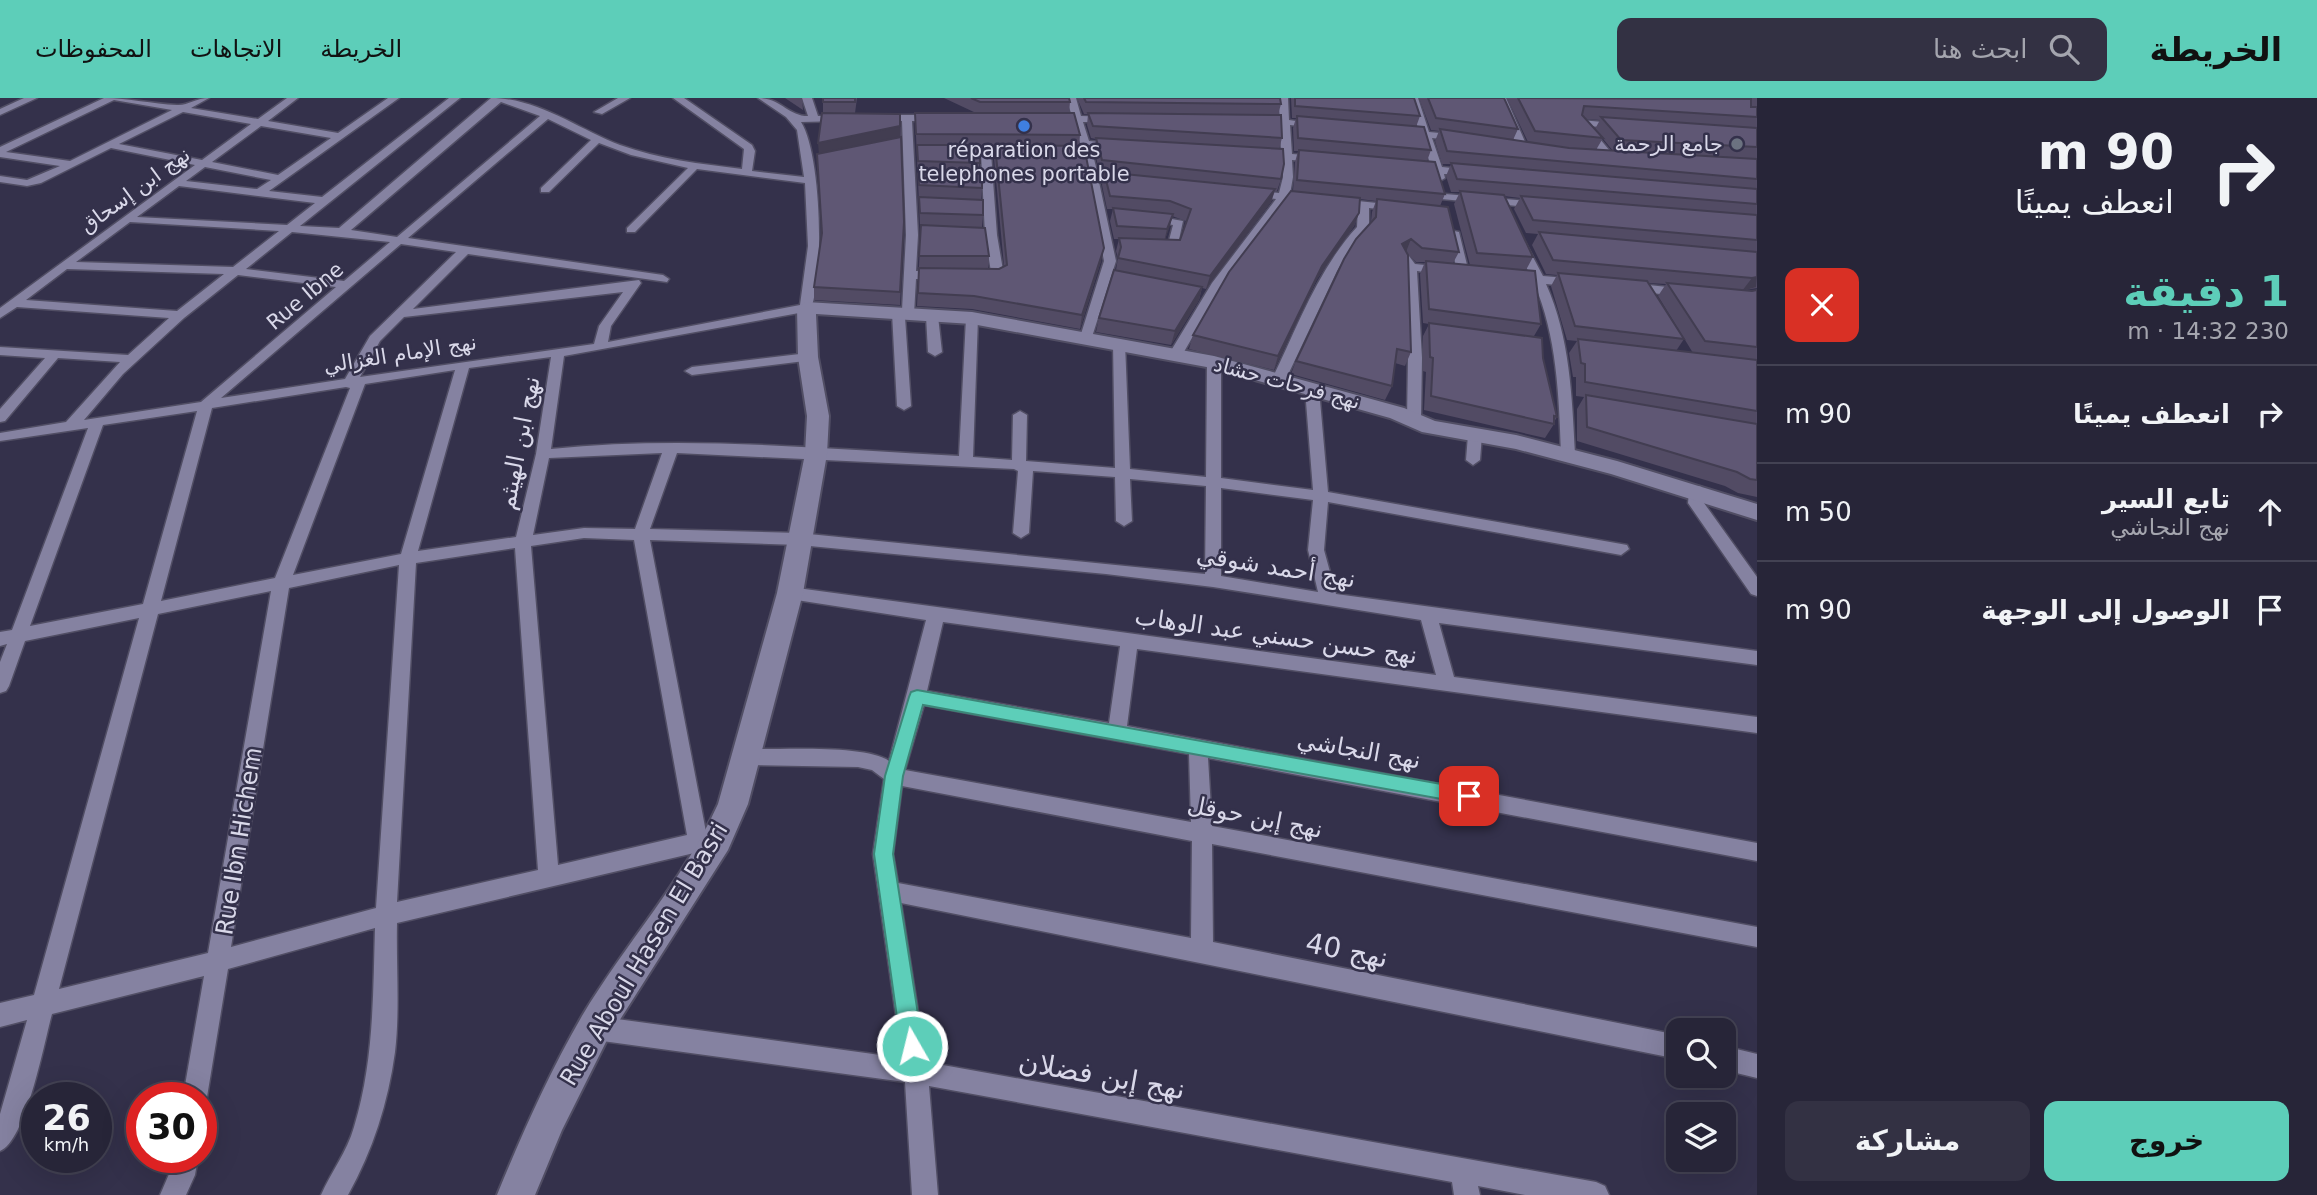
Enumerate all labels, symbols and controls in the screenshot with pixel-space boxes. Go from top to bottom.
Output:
search box [1617,18,2107,81]
icon: search [2045,30,2083,68]
text: الخريطة [2149,30,2282,69]
text: ابحث هنا [1933,34,2027,64]
text: المحفوظات [35,35,152,63]
text: الاتجاهات [190,35,282,63]
text: الخريطة [320,35,402,63]
marker: réparation des telephones portable [1016,118,1032,134]
text: 90 m [2038,124,2174,181]
icon: right [2198,126,2289,217]
place label: جامع الرحمة [1614,132,1723,156]
marker: جامع الرحمة [1729,136,1745,152]
place label: réparation des telephones portable [918,138,1130,186]
street label: نهج ابن إسحاق [75,142,195,239]
text: انعطف يمينًا [2015,183,2174,221]
street label: Rue Ibne [262,257,348,335]
text: 1 دقيقة [2123,267,2289,316]
button: close [1785,268,1859,342]
text: 230 m · 14:32 [2127,318,2289,344]
street label: نهج الإمام الغزالي [322,330,478,378]
street label: نهج فرحات حشاد [1211,352,1363,414]
street label: نهج ابن الهيثم [492,374,546,512]
icon: right [2251,395,2289,433]
text: 90 m [1785,399,1852,429]
text: انعطف يمينًا [2073,399,2230,429]
text: تابع السير [2102,484,2230,514]
icon: ahead [2251,493,2289,531]
text: 50 m [1785,497,1852,527]
text: نهج النجاشي [2110,514,2230,540]
street label: نهج أحمد شوقي [1195,539,1358,593]
icon: arrive [2251,591,2289,629]
text: 90 m [1785,595,1852,625]
text: الوصول إلى الوجهة [1981,595,2230,625]
street label: نهج حسن حسني عبد الوهاب [1133,602,1419,670]
street label: نهج النجاشي [1295,725,1423,775]
street label: Rue Ibn Hichem [210,745,268,937]
pin [1439,766,1499,826]
icon: arrive [1450,777,1488,815]
street label: نهج إبن حوقل [1185,790,1325,845]
street label: Rue Aboul Hasen El Basri [554,818,734,1090]
street label: نهج 40 [1303,926,1391,975]
position arrow [875,1009,949,1083]
map controls [1666,1018,1736,1172]
button: search [1666,1018,1736,1088]
street label: نهج إبن فضلان [1016,1045,1188,1106]
speed limit sign: 30 [126,1082,217,1173]
text: 26 [42,1098,91,1138]
button: مشاركة [1785,1101,2030,1181]
button: خروج [2044,1101,2289,1181]
button: layers [1666,1102,1736,1172]
text: km/h [44,1134,89,1155]

